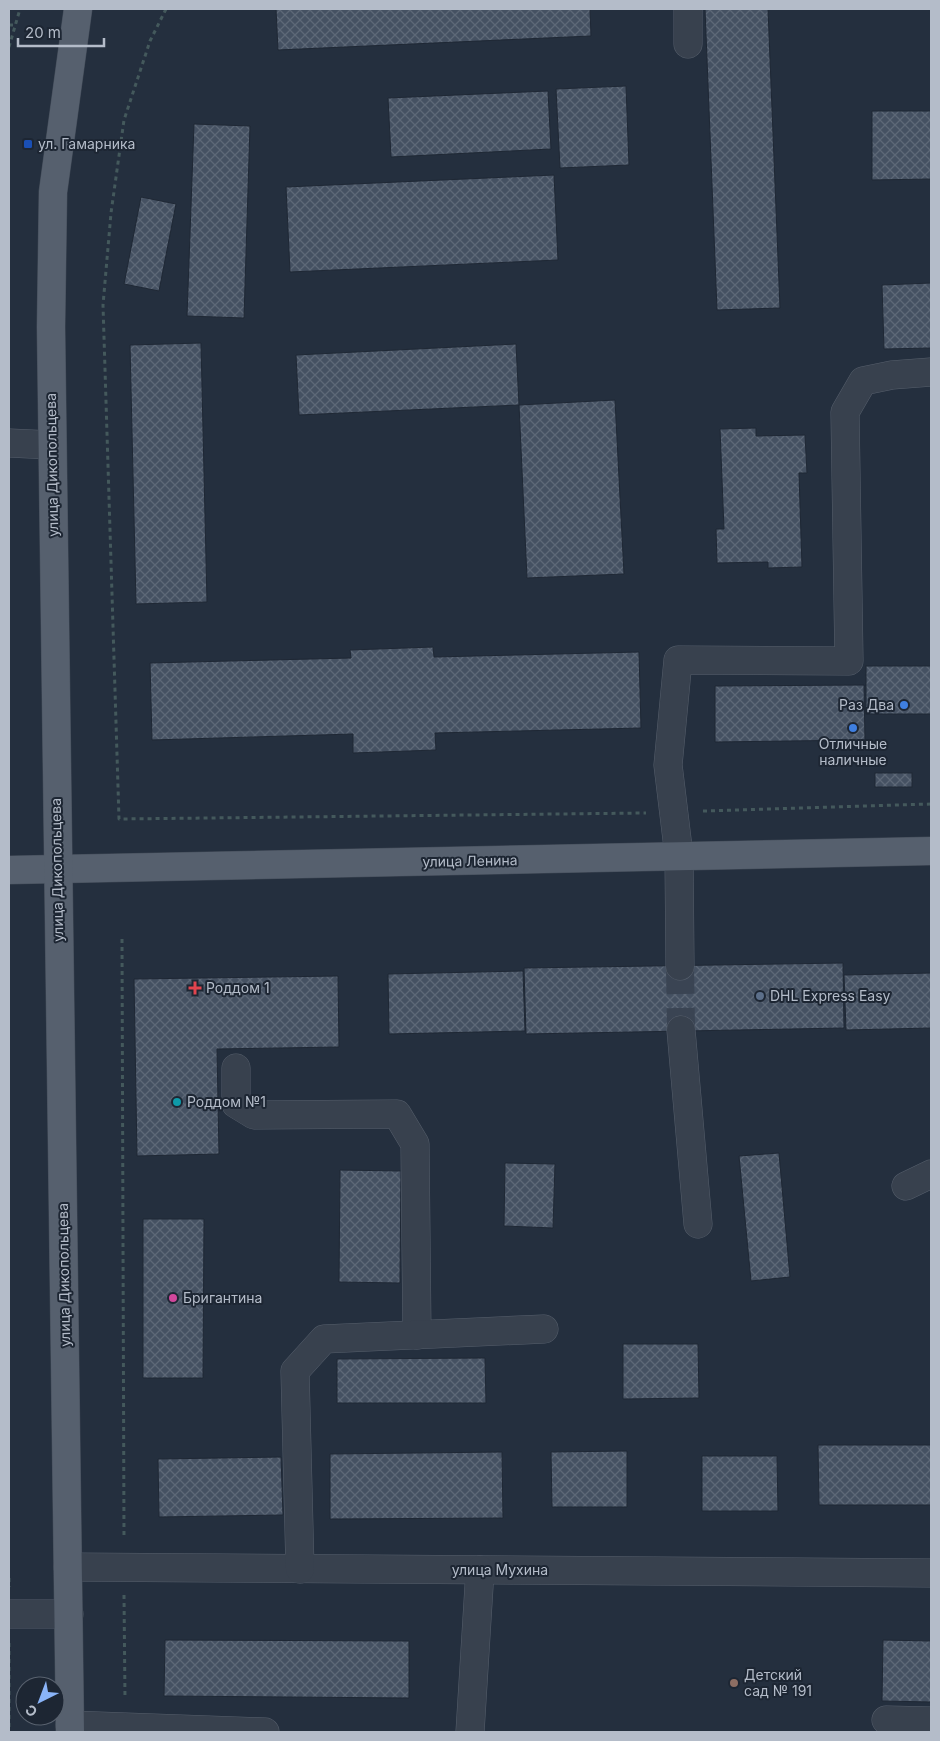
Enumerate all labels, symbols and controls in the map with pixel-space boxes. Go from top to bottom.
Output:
scale bar [18,15,104,47]
text: 20 m [25,23,61,42]
place label: ул. Гамарника [38,135,135,152]
marker: ул. Гамарника [22,138,34,150]
street label: улица Дикопольцева [42,393,61,537]
place label: Раз Два [839,696,894,713]
marker: Раз Два [898,699,910,711]
marker: Отличные наличные [847,722,859,734]
place label: Отличные наличные [819,735,887,768]
street label: улица Дикопольцева [47,798,66,942]
street label: улица Ленина [422,851,518,870]
place label: Роддом 1 [206,979,270,996]
marker: Роддом 1 [188,981,202,995]
place label: DHL Express Easy [770,987,891,1004]
marker: DHL Express Easy [754,990,766,1002]
place label: Роддом №1 [187,1093,266,1110]
marker: Роддом №1 [171,1096,183,1108]
street label: улица Дикопольцева [54,1203,73,1347]
place label: Бригантина [183,1289,262,1306]
marker: Бригантина [167,1292,179,1304]
street label: улица Мухина [452,1561,548,1578]
place label: Детский сад № 191 [744,1666,812,1699]
north arrow [15,1676,65,1726]
marker: Детский сад № 191 [728,1677,740,1689]
text: С [21,1701,41,1721]

